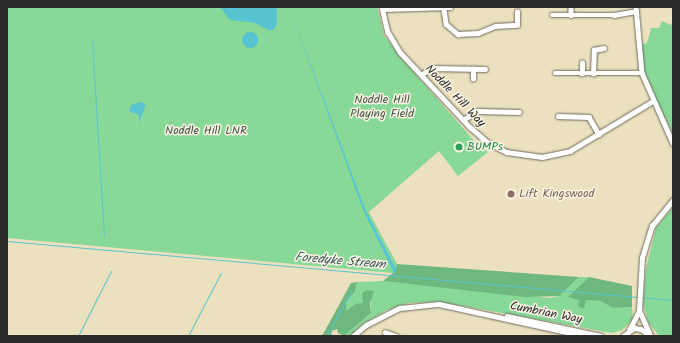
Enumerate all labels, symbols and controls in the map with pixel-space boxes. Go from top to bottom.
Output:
street label: Noddle Hill Way [422,62,488,130]
park label: Noddle Hill Playing Field [350,93,414,121]
park label: Noddle Hill LNR [165,124,247,138]
place label: BUMPs [467,140,503,154]
marker: BUMPs [454,142,464,152]
place label: Lift Kingswood [519,187,594,201]
marker: Lift Kingswood [506,189,516,199]
water label: Foredyke Stream [294,250,386,274]
street label: Cumbrian Way [509,299,583,327]

